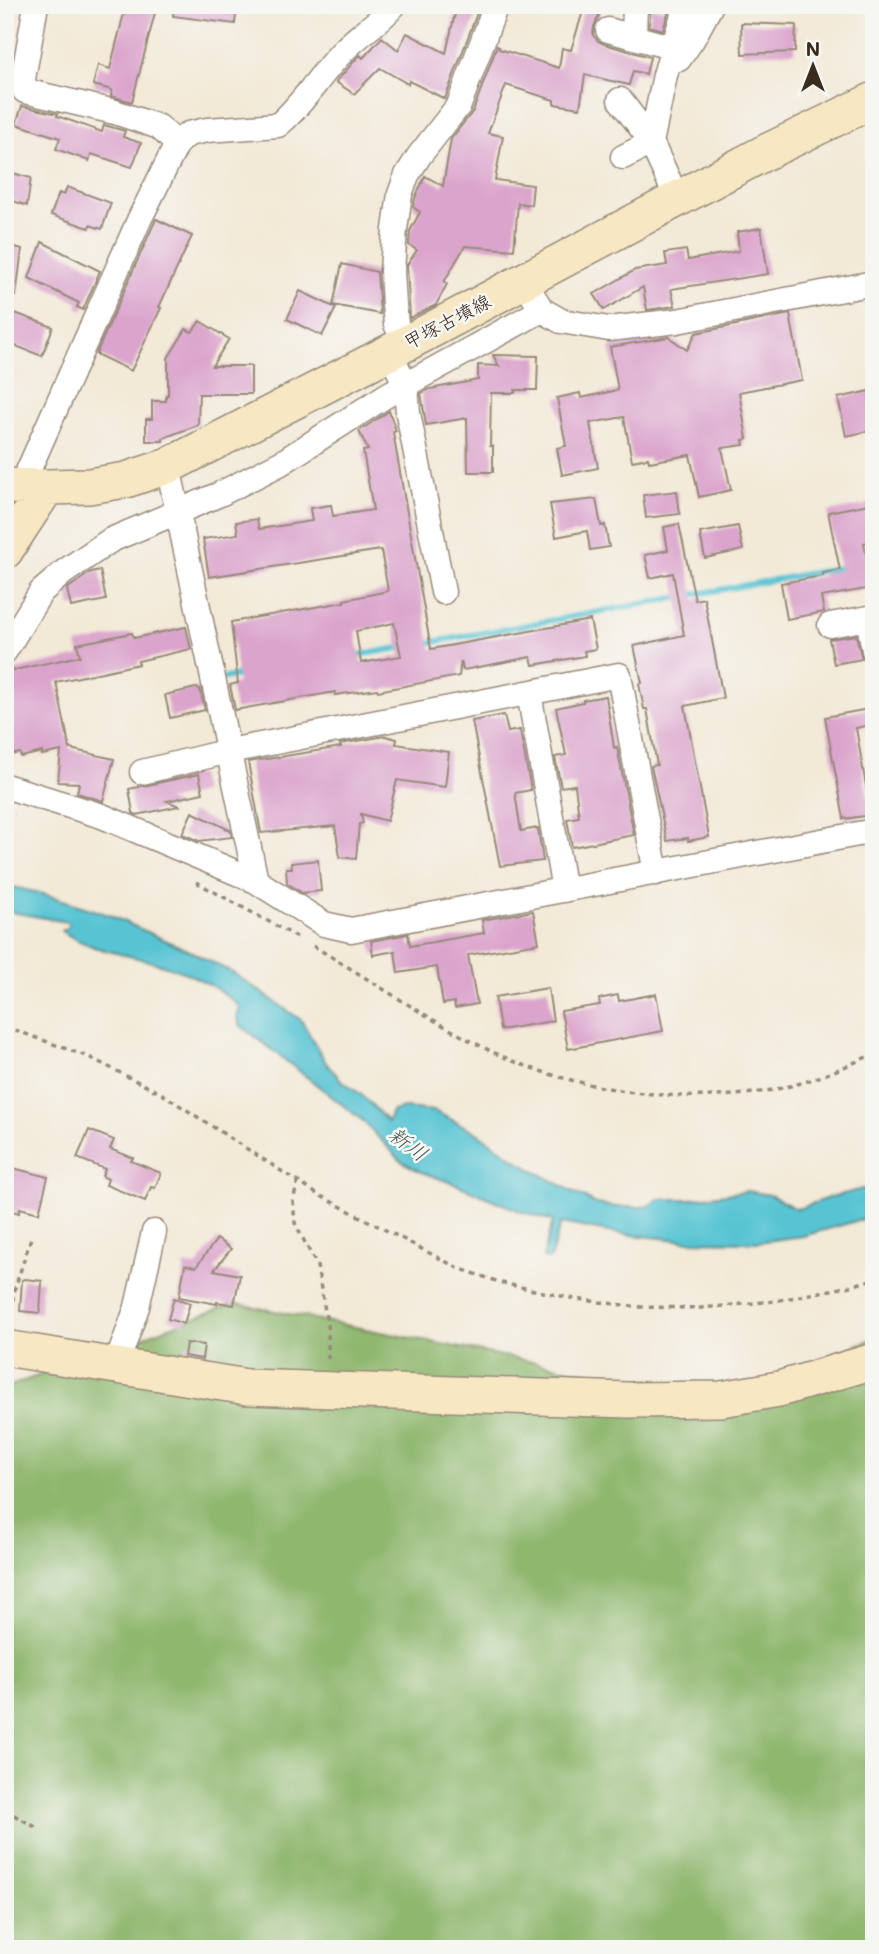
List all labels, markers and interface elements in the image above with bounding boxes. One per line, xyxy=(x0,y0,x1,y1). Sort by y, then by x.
north arrow xyxy=(778,32,848,102)
text: N xyxy=(806,36,820,61)
street label: 甲塚古墳線 xyxy=(399,288,495,354)
water label: 新川 xyxy=(384,1120,434,1166)

